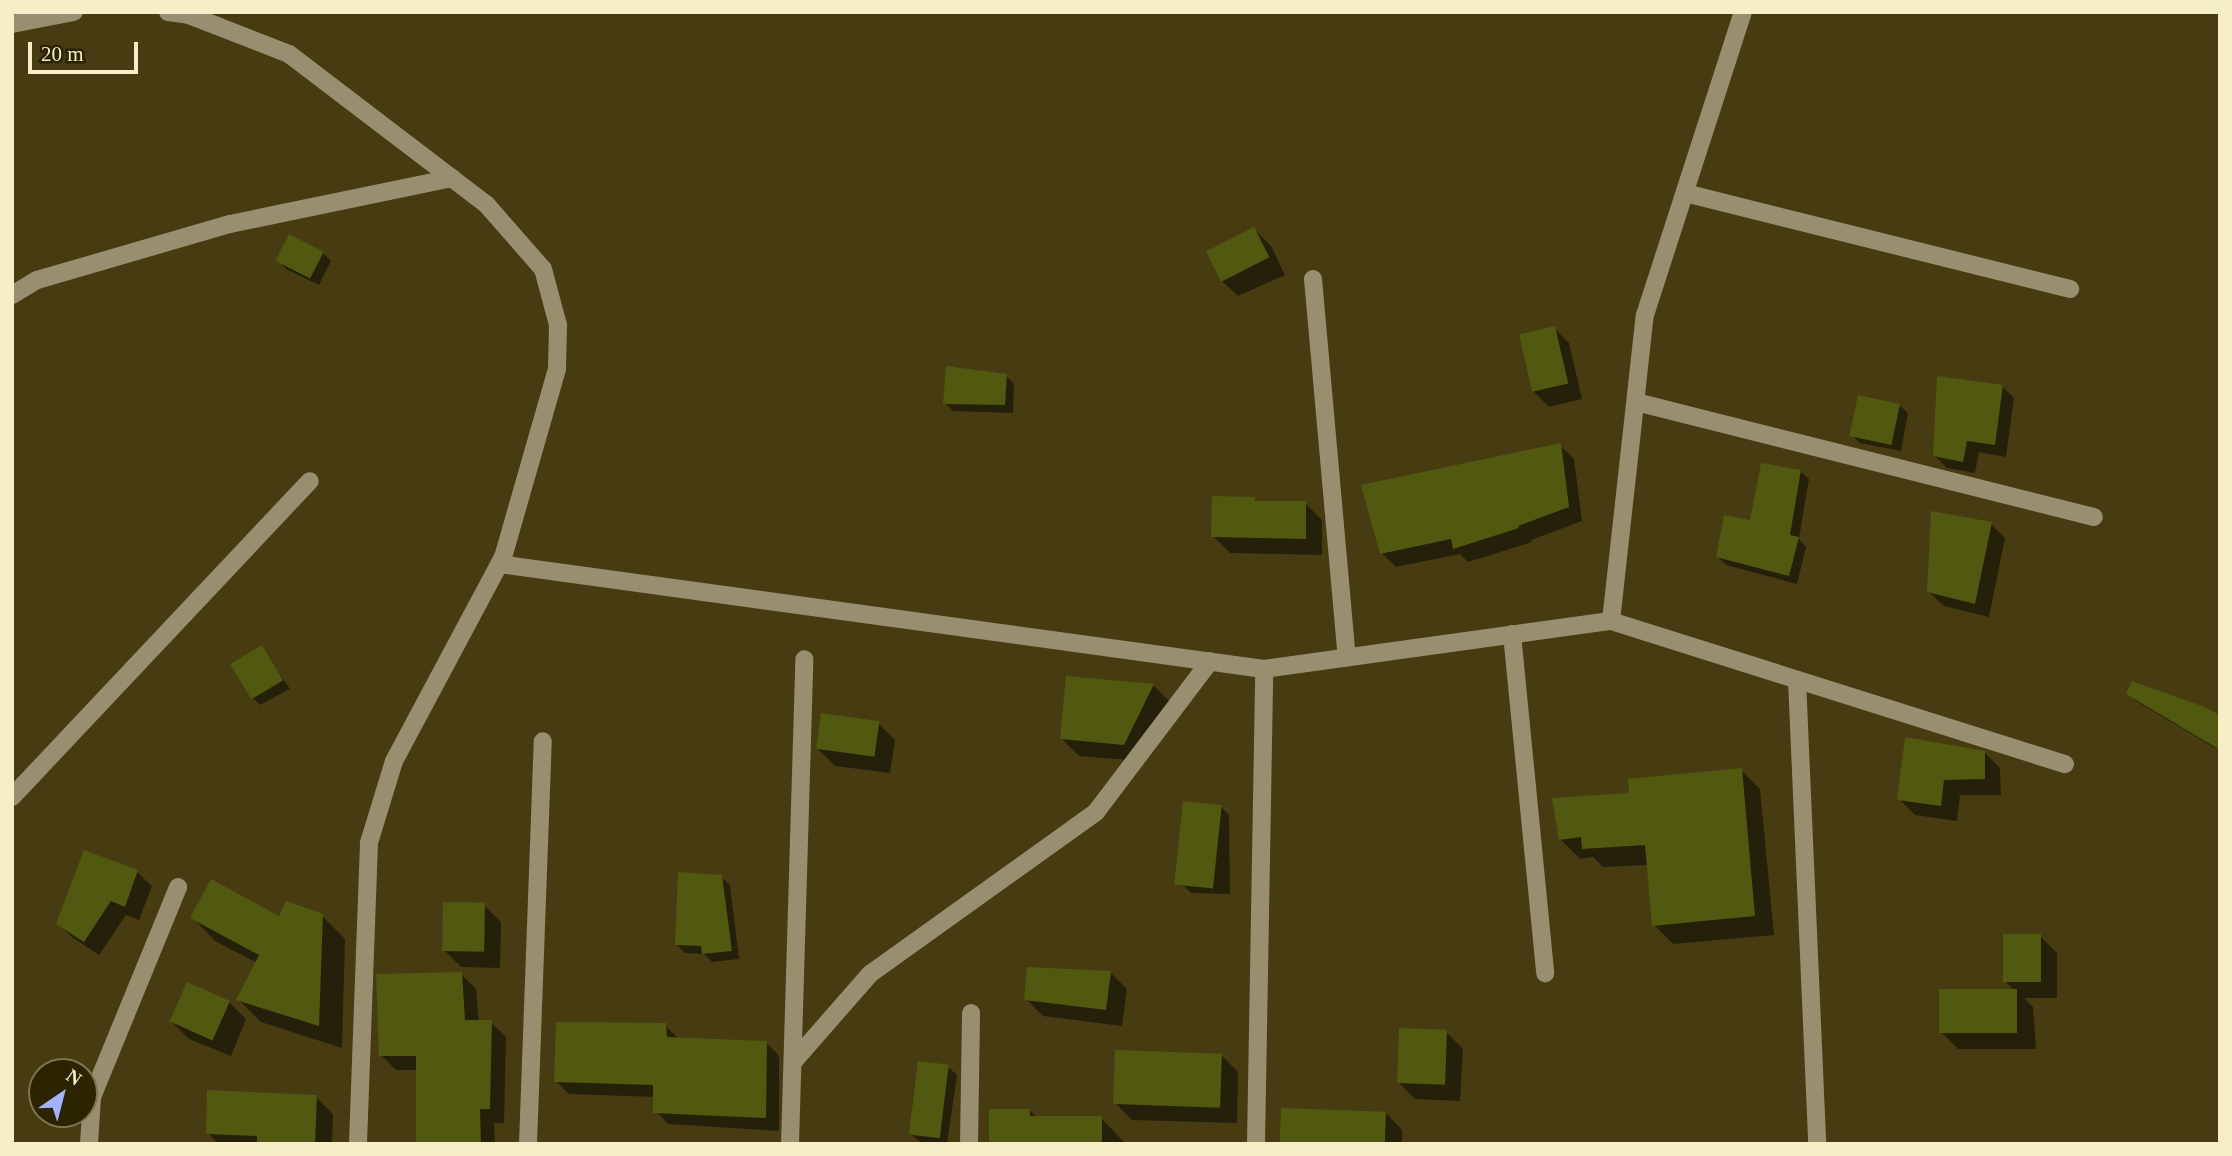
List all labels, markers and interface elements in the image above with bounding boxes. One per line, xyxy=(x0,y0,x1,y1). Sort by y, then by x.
scale bar xyxy=(32,28,142,72)
text: 20 m xyxy=(41,42,84,66)
north arrow xyxy=(28,1058,98,1128)
text: N xyxy=(63,1064,86,1090)

